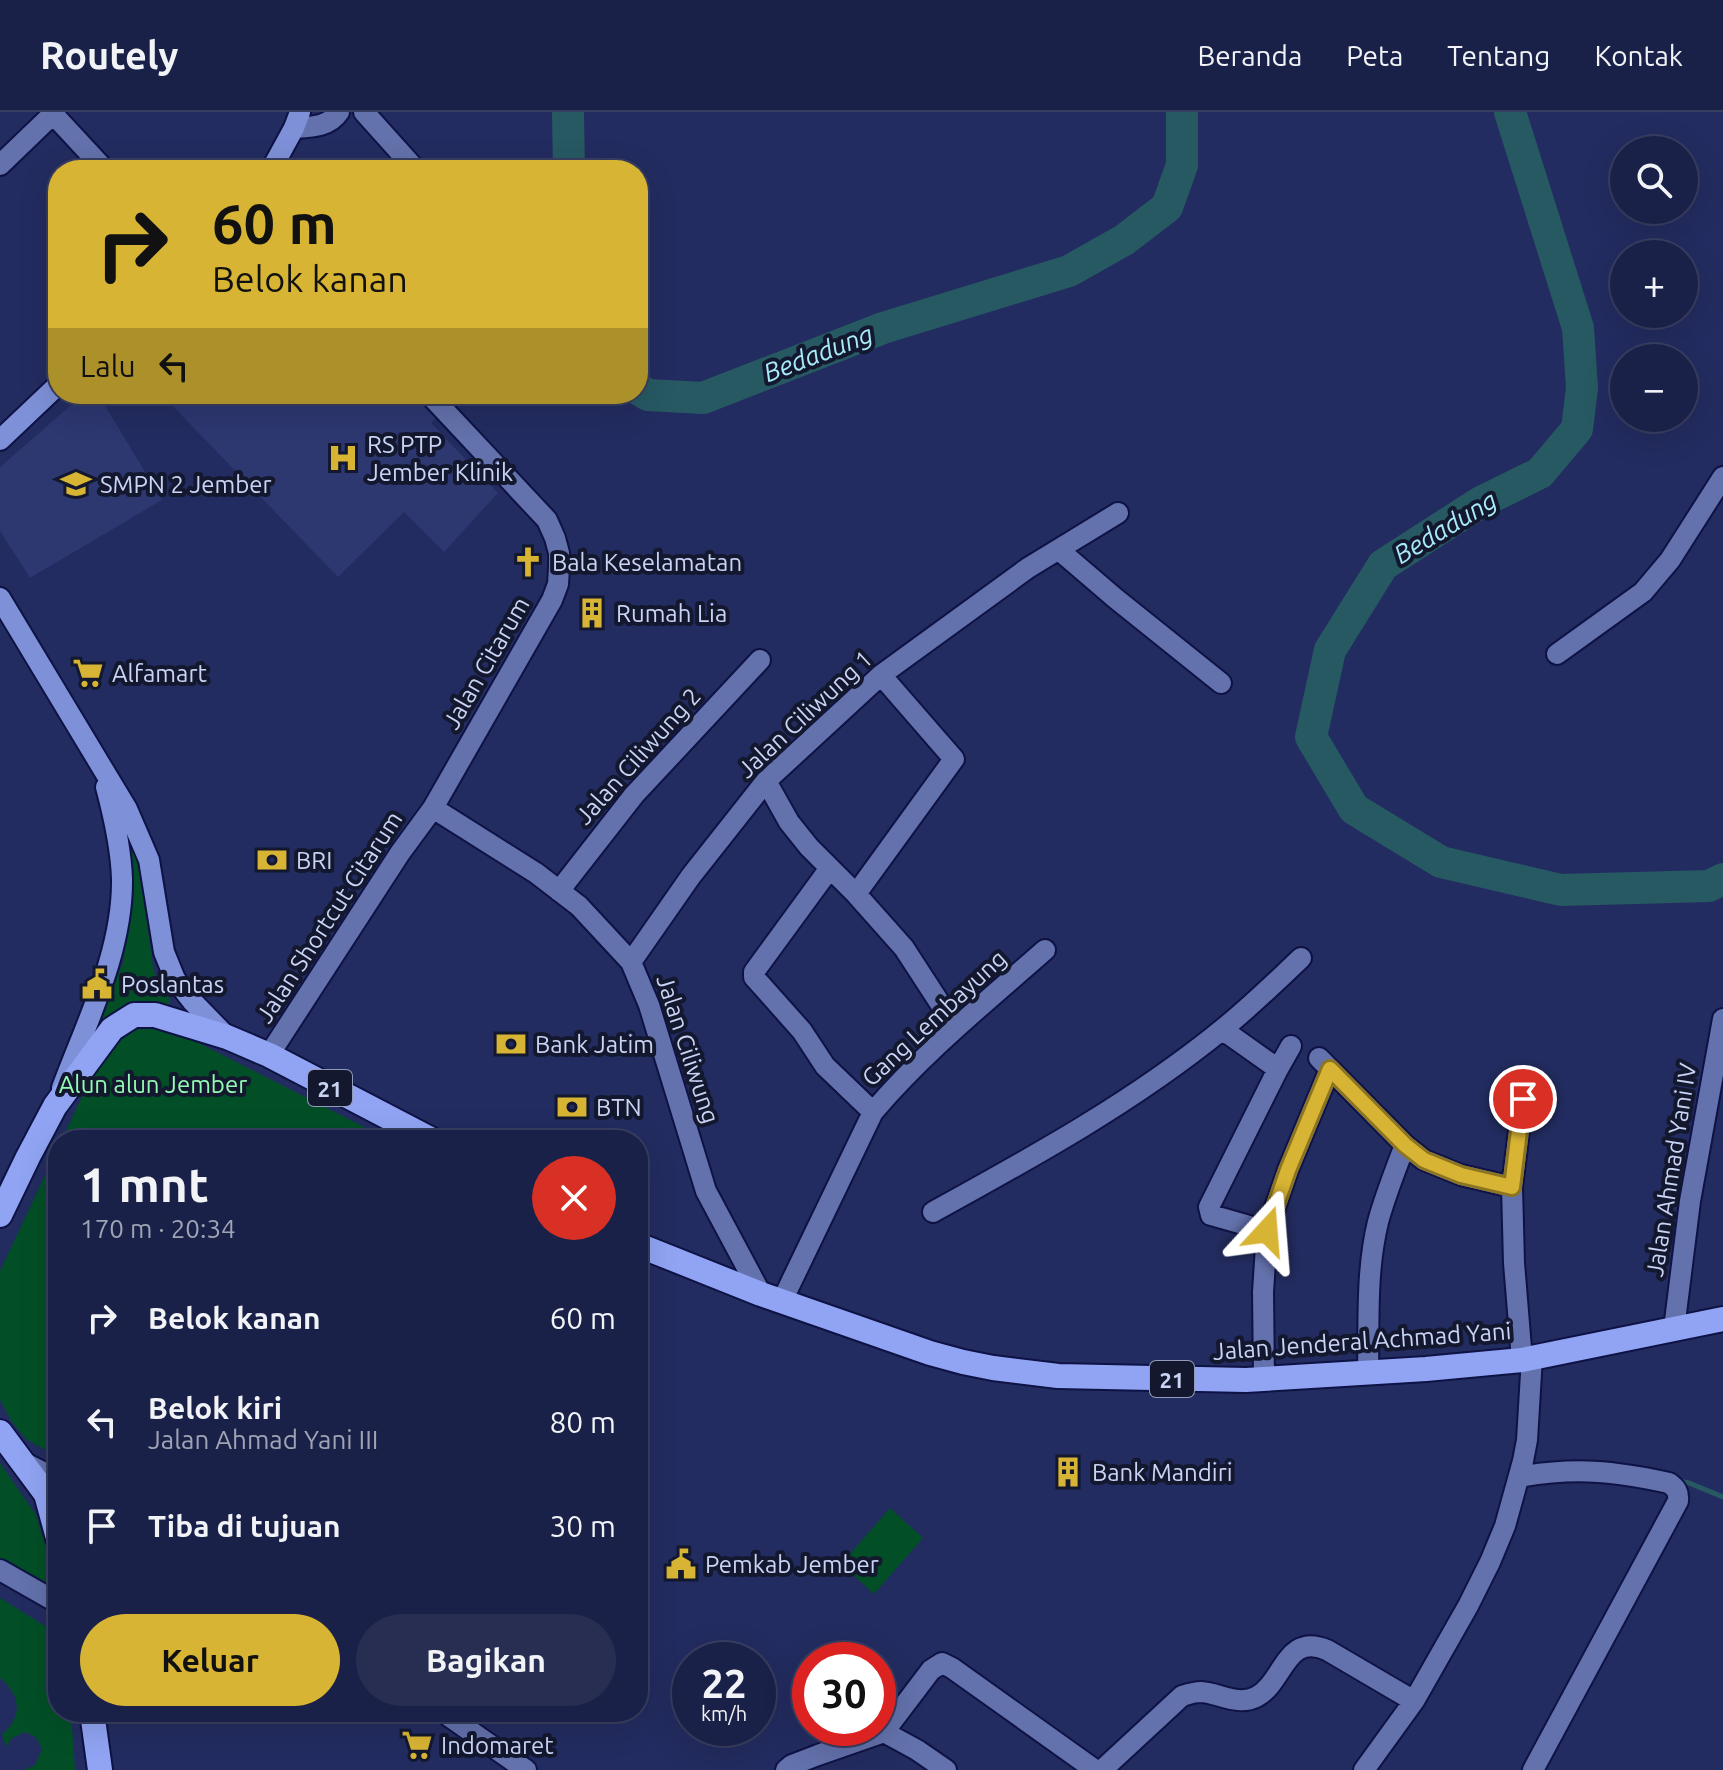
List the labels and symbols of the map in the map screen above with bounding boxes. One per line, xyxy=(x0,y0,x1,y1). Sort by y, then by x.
water label: Bedadung xyxy=(759,319,877,387)
place label: RS PTP Jember Klinik xyxy=(367,431,513,486)
hospital icon: RS PTP Jember Klinik xyxy=(326,441,360,475)
school or university icon: SMPN 2 Jember xyxy=(59,467,93,501)
place label: SMPN 2 Jember xyxy=(100,471,272,498)
water label: Bedadung xyxy=(1388,485,1502,569)
church icon: Bala Keselamatan xyxy=(511,545,545,579)
place label: Bala Keselamatan xyxy=(552,549,742,576)
street label: Jalan Citarum xyxy=(437,592,535,734)
building icon: Rumah Lia xyxy=(575,596,609,630)
place label: Rumah Lia xyxy=(616,600,727,627)
street label: Jalan Ciliwung 1 xyxy=(732,645,878,783)
supermarket icon: Alfamart xyxy=(71,656,105,690)
place label: Alfamart xyxy=(112,660,207,687)
street label: Jalan Ciliwung 2 xyxy=(570,682,706,830)
street label: Jalan Shortcut Citarum xyxy=(251,806,407,1028)
bank icon: BRI xyxy=(255,843,289,877)
place label: BRI xyxy=(296,847,332,874)
street label: Gang Lembayung xyxy=(857,945,1011,1091)
public building icon: Poslantas xyxy=(80,967,114,1001)
place label: Poslantas xyxy=(121,971,224,998)
street label: Jalan Ciliwung xyxy=(651,971,725,1127)
bank icon: Bank Jatim xyxy=(494,1027,528,1061)
place label: Bank Jatim xyxy=(535,1031,654,1058)
street label: Jalan Ahmad Yani IV xyxy=(1641,1061,1701,1279)
pin xyxy=(1489,1065,1557,1133)
road number: 21 xyxy=(308,1070,352,1106)
park label: Alun alun Jember xyxy=(59,1071,247,1098)
bank icon: BTN xyxy=(555,1090,589,1124)
place label: BTN xyxy=(596,1094,642,1121)
position arrow xyxy=(1225,1189,1309,1273)
street label: Jalan Jenderal Achmad Yani xyxy=(1212,1317,1512,1365)
road number: 21 xyxy=(1150,1361,1194,1397)
building icon: Bank Mandiri xyxy=(1051,1455,1085,1489)
place label: Bank Mandiri xyxy=(1092,1459,1233,1486)
public building icon: Pemkab Jember xyxy=(664,1547,698,1581)
place label: Pemkab Jember xyxy=(705,1551,879,1578)
speed limit sign: 30 xyxy=(792,1642,896,1746)
supermarket icon: Indomaret xyxy=(400,1728,434,1762)
place label: Indomaret xyxy=(441,1732,554,1759)

